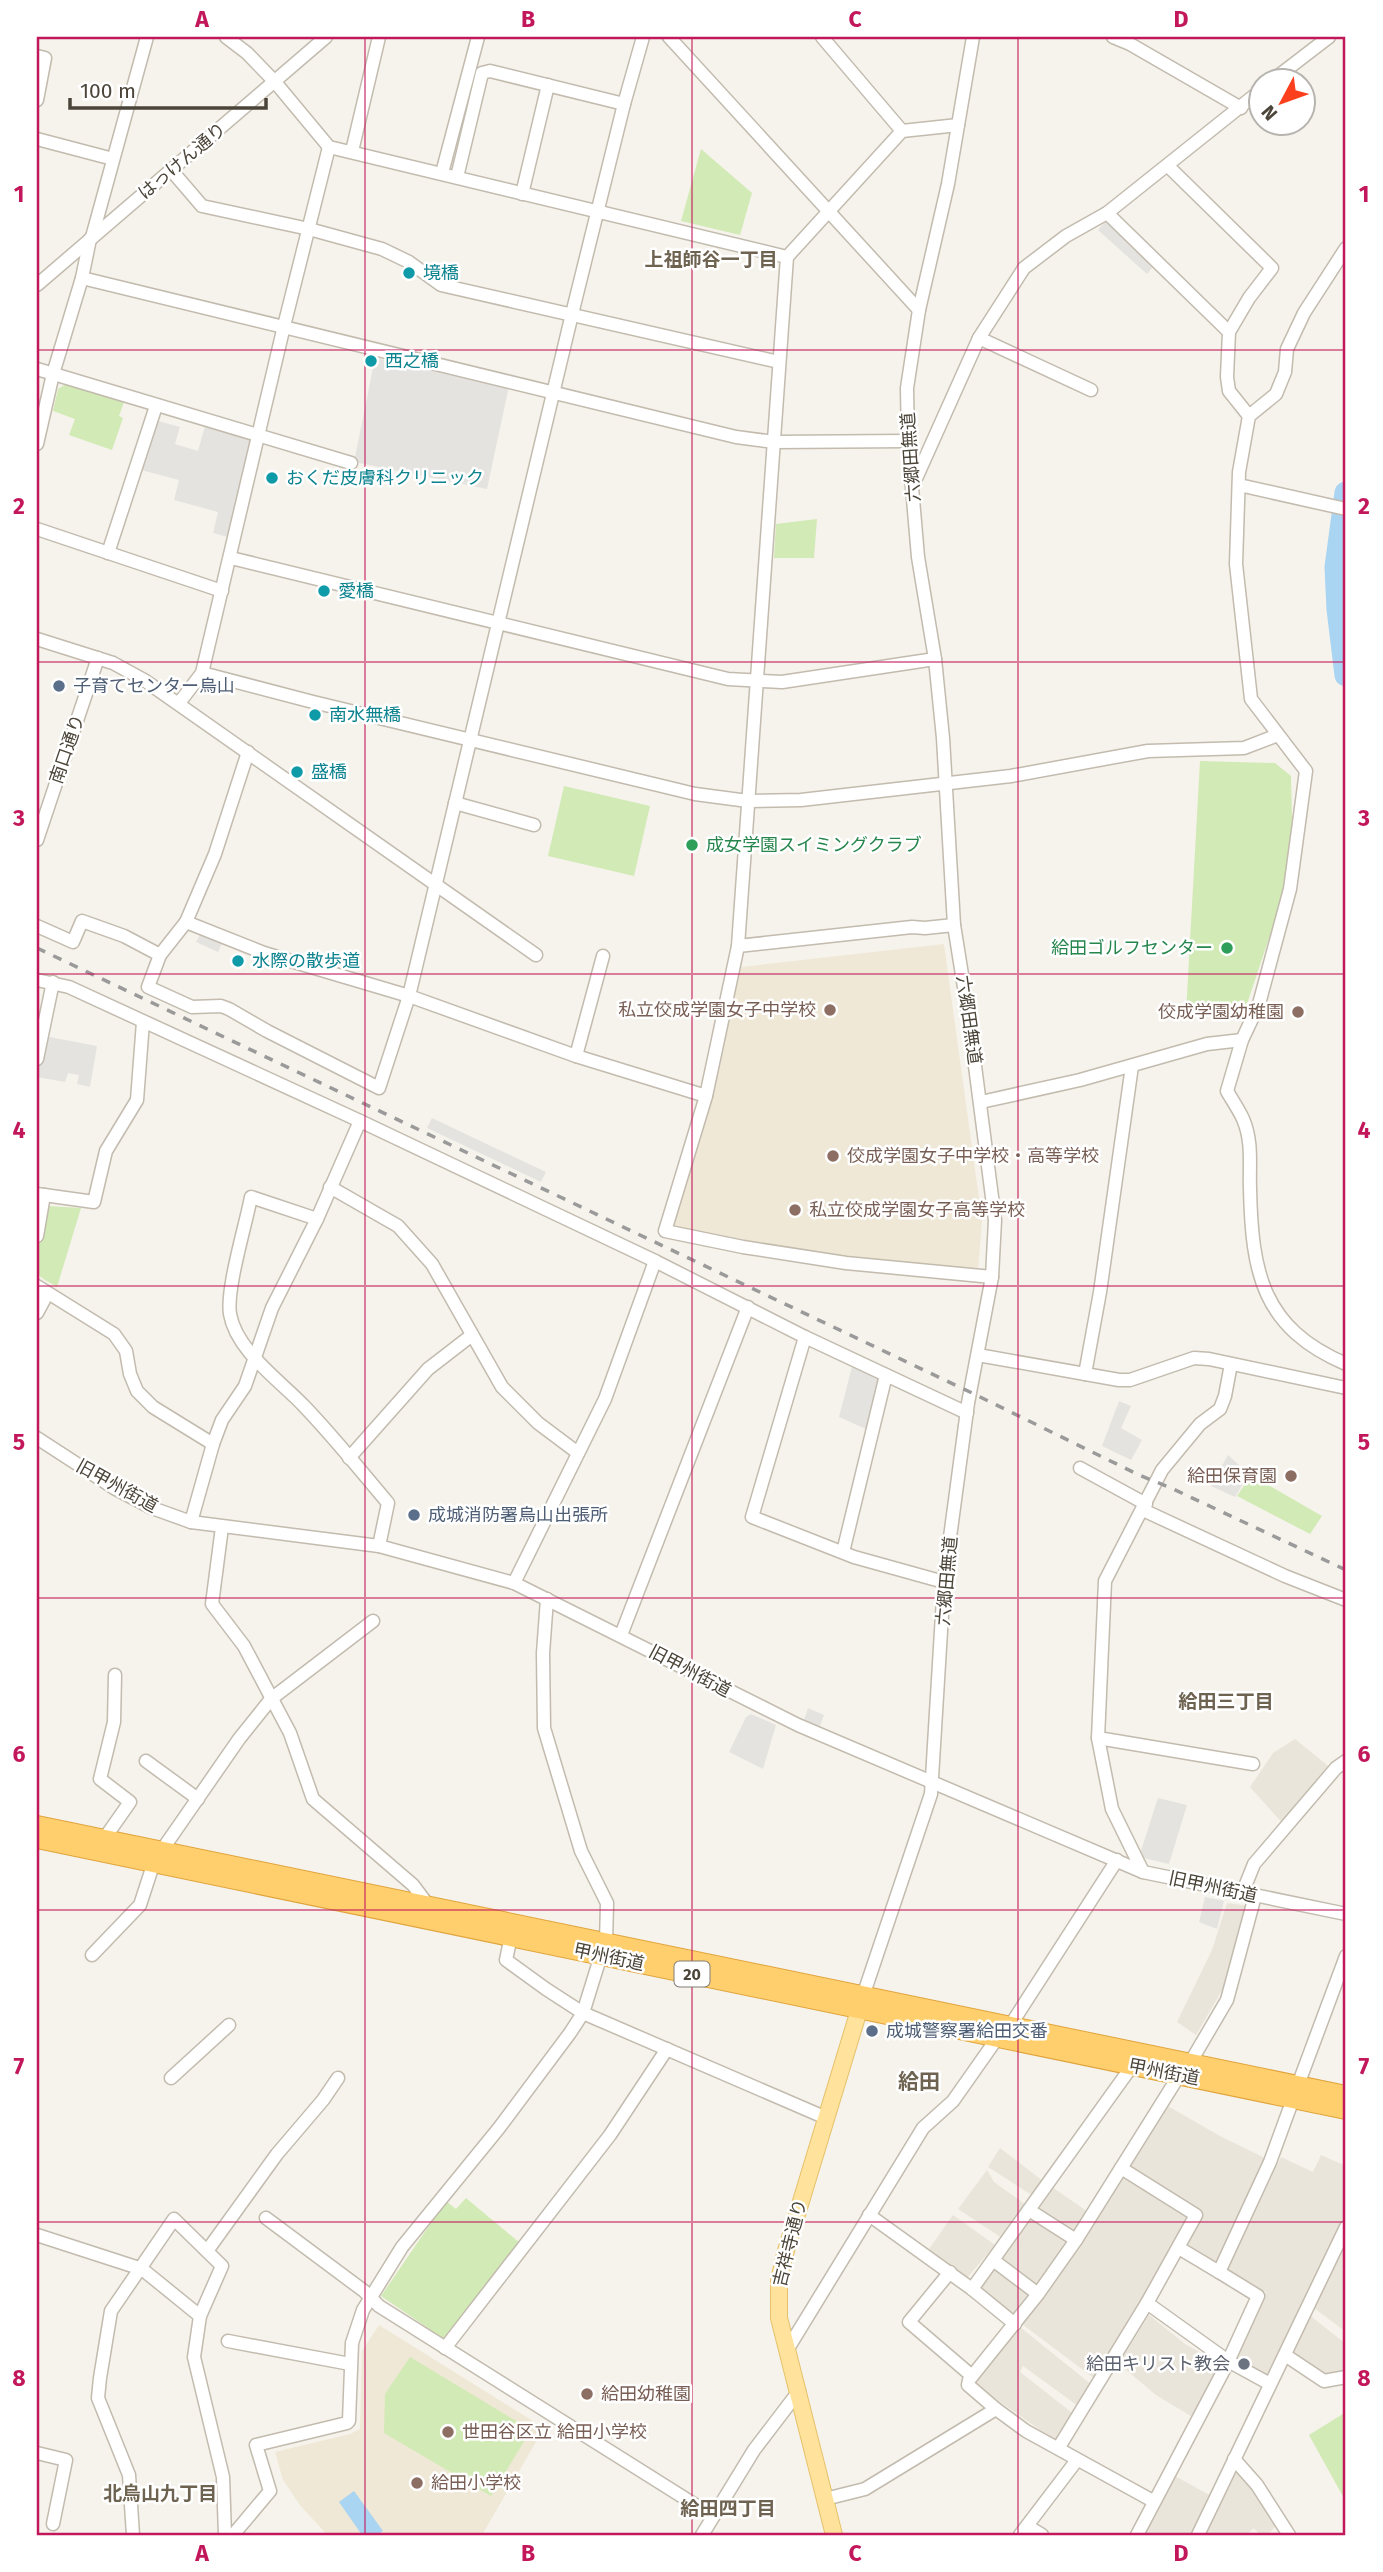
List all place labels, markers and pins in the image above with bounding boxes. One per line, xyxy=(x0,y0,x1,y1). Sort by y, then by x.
place label: 境橋 xyxy=(423,262,459,284)
marker: 境橋 xyxy=(401,265,417,281)
place label: 西之橋 xyxy=(385,350,439,372)
marker: 西之橋 xyxy=(363,353,379,369)
place label: おくだ皮膚科クリニック xyxy=(286,467,484,489)
marker: おくだ皮膚科クリニック xyxy=(264,470,280,486)
place label: 愛橋 xyxy=(338,580,374,602)
marker: 愛橋 xyxy=(316,583,332,599)
place label: 子育てセンター烏山 xyxy=(73,675,235,697)
marker: 子育てセンター烏山 xyxy=(51,678,67,694)
place label: 南水無橋 xyxy=(329,704,401,726)
marker: 南水無橋 xyxy=(307,707,323,723)
place label: 盛橋 xyxy=(311,761,347,783)
marker: 盛橋 xyxy=(289,764,305,780)
place label: 成女学園スイミングクラブ xyxy=(706,834,922,856)
marker: 成女学園スイミングクラブ xyxy=(684,837,700,853)
place label: 給田ゴルフセンター xyxy=(1051,937,1213,959)
marker: 給田ゴルフセンター xyxy=(1219,940,1235,956)
place label: 水際の散歩道 xyxy=(252,950,360,972)
marker: 水際の散歩道 xyxy=(230,953,246,969)
place label: 私立佼成学園女子中学校 xyxy=(618,999,816,1021)
place label: 佼成学園幼稚園 xyxy=(1158,1001,1284,1023)
marker: 私立佼成学園女子中学校 xyxy=(822,1002,838,1018)
marker: 佼成学園幼稚園 xyxy=(1290,1004,1306,1020)
place label: 佼成学園女子中学校・高等学校 xyxy=(847,1145,1099,1167)
marker: 佼成学園女子中学校・高等学校 xyxy=(825,1148,841,1164)
place label: 私立佼成学園女子高等学校 xyxy=(809,1199,1025,1221)
marker: 私立佼成学園女子高等学校 xyxy=(787,1202,803,1218)
place label: 給田保育園 xyxy=(1187,1465,1277,1487)
marker: 給田保育園 xyxy=(1283,1468,1299,1484)
place label: 成城消防署烏山出張所 xyxy=(428,1504,608,1526)
marker: 成城消防署烏山出張所 xyxy=(406,1507,422,1523)
place label: 成城警察署給田交番 xyxy=(886,2020,1048,2042)
marker: 成城警察署給田交番 xyxy=(864,2023,880,2039)
place label: 給田キリスト教会 xyxy=(1086,2353,1230,2375)
marker: 給田キリスト教会 xyxy=(1236,2356,1252,2372)
place label: 給田幼稚園 xyxy=(601,2383,691,2405)
marker: 給田幼稚園 xyxy=(579,2386,595,2402)
place label: 世田谷区立 給田小学校 xyxy=(462,2421,647,2443)
marker: 世田谷区立 給田小学校 xyxy=(440,2424,456,2440)
place label: 給田小学校 xyxy=(431,2472,521,2494)
marker: 給田小学校 xyxy=(409,2475,425,2491)

